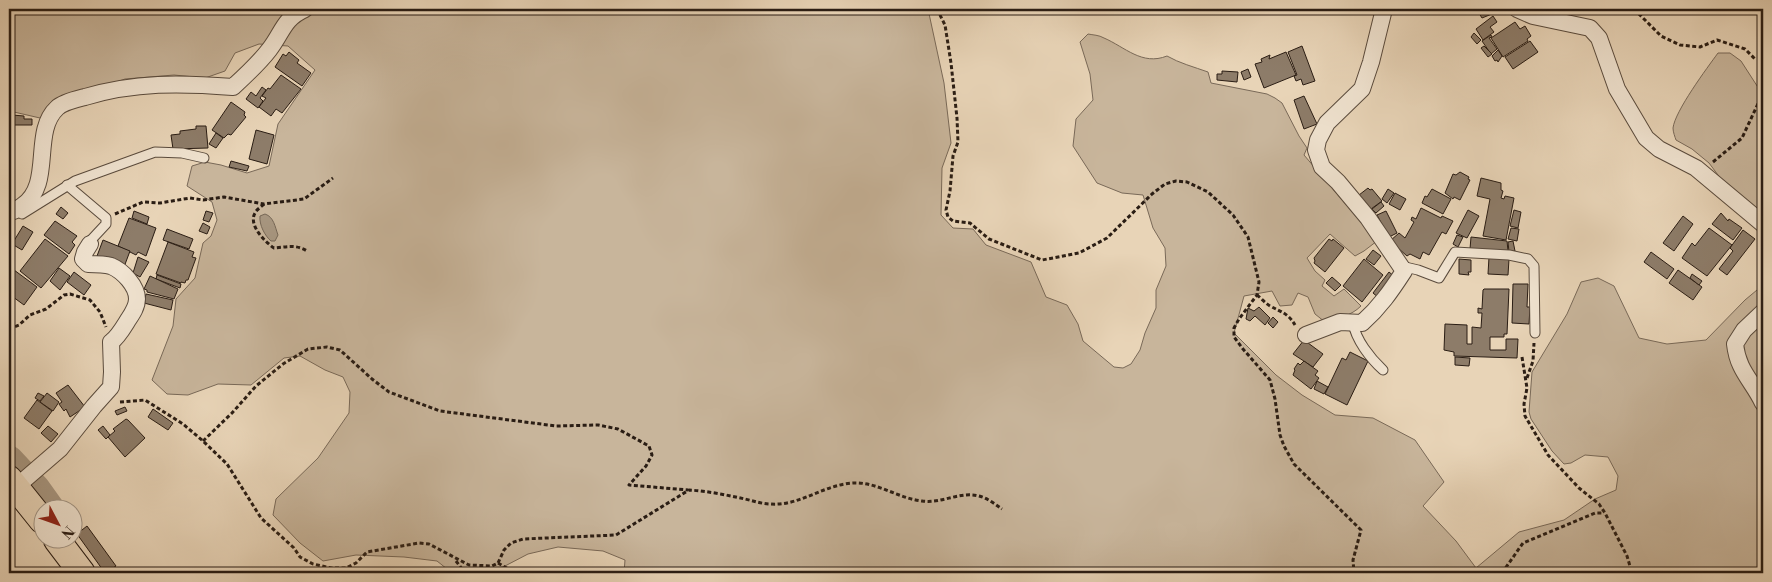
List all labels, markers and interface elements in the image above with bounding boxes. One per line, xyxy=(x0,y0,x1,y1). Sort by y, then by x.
north arrow xyxy=(32,500,82,550)
text: N xyxy=(57,522,77,542)

